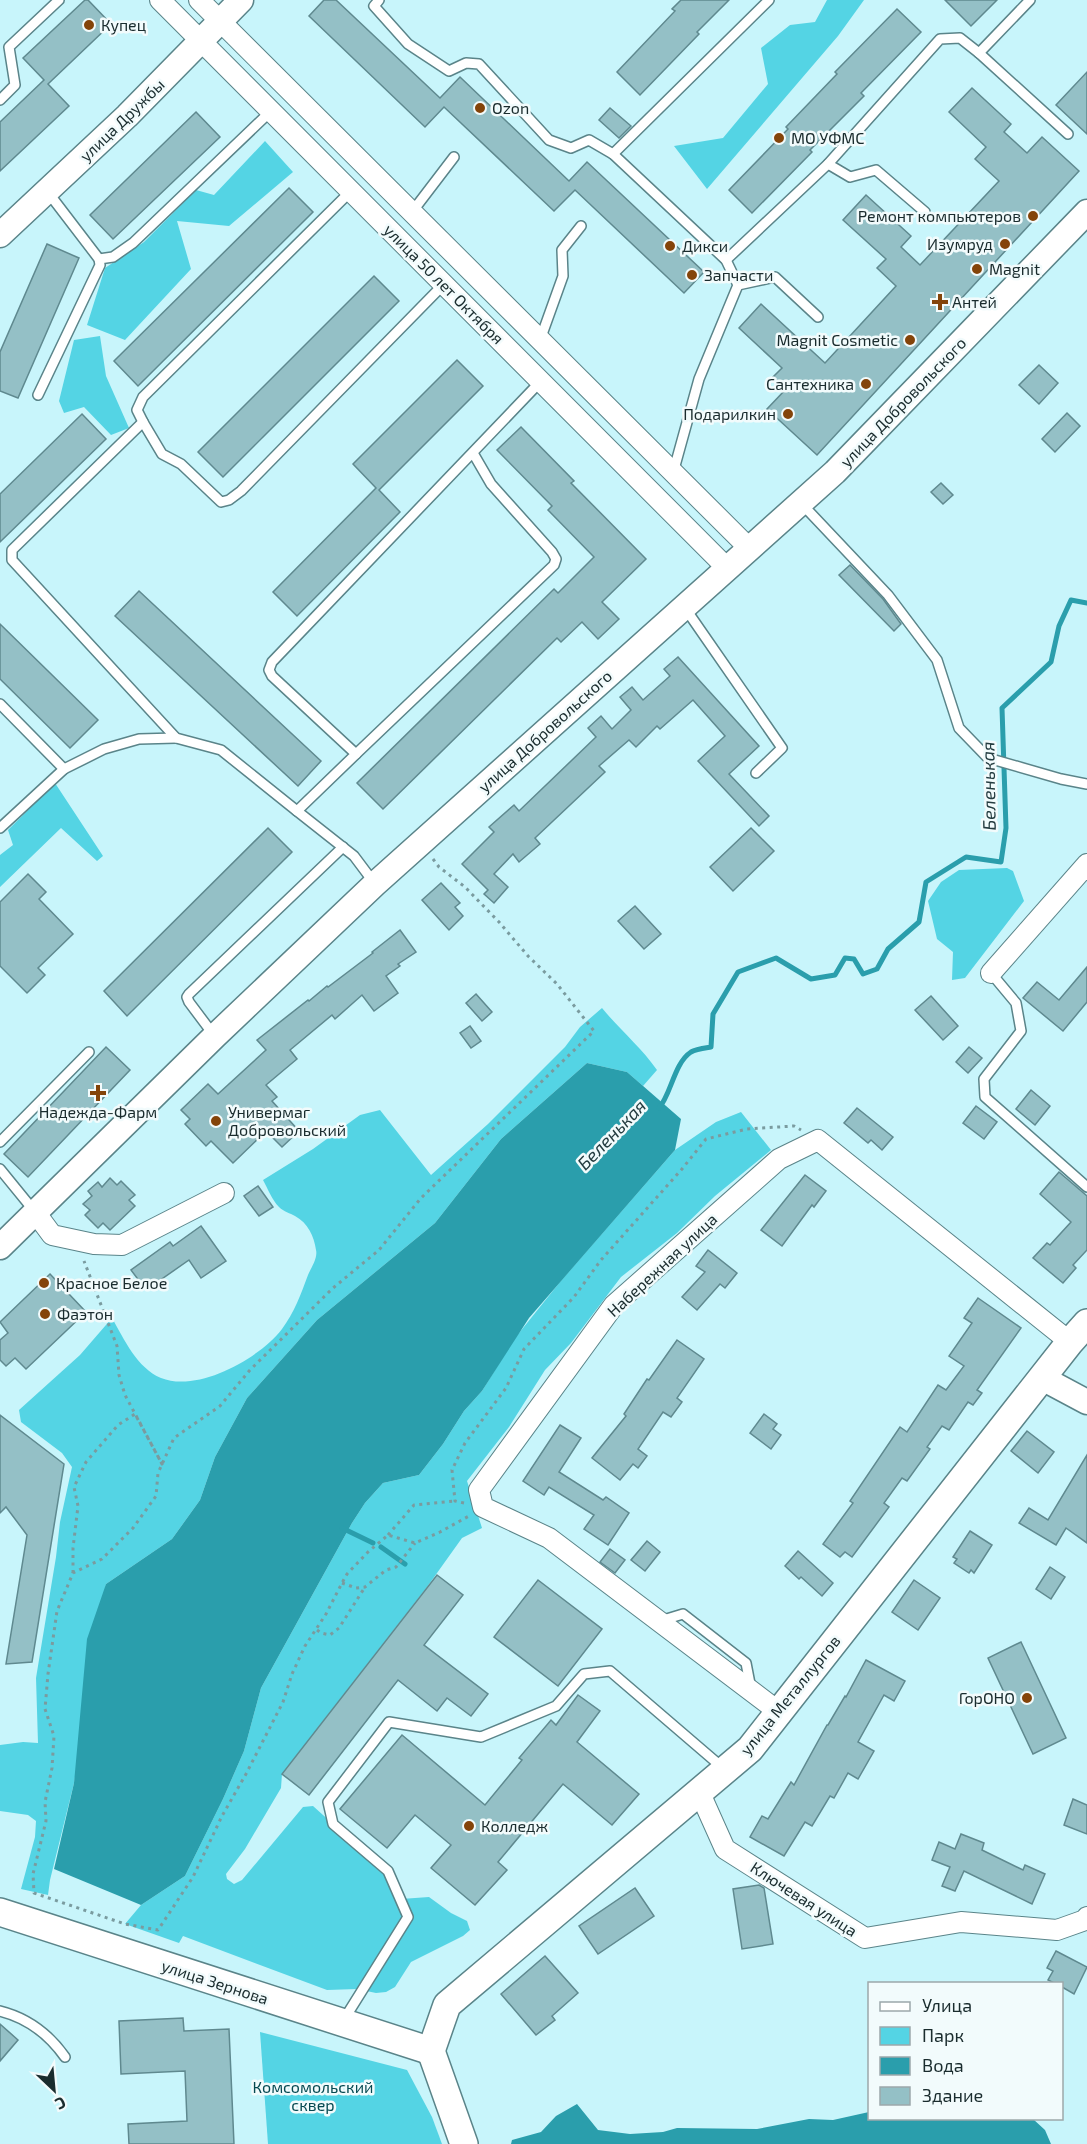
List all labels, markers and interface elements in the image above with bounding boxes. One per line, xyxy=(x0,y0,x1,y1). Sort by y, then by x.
place label: Купец xyxy=(101,15,146,35)
marker: Купец xyxy=(82,18,96,32)
street label: улица Дружбы xyxy=(75,74,169,166)
place label: Ozon xyxy=(492,98,529,117)
marker: Ozon xyxy=(473,101,487,115)
place label: МО УФМС xyxy=(791,128,864,147)
marker: МО УФМС xyxy=(772,131,786,145)
place label: Ремонт компьютеров xyxy=(858,206,1021,225)
marker: Ремонт компьютеров xyxy=(1026,209,1040,223)
street label: улица 50 лет Октября xyxy=(380,220,508,348)
place label: Изумруд xyxy=(927,234,993,254)
place label: Дикси xyxy=(682,236,728,255)
marker: Изумруд xyxy=(998,237,1012,251)
marker: Дикси xyxy=(663,239,677,253)
place label: Magnit xyxy=(989,259,1040,278)
marker: Magnit xyxy=(970,262,984,276)
place label: Запчасти xyxy=(704,265,773,284)
marker: Запчасти xyxy=(685,268,699,282)
place label: Антей xyxy=(952,292,997,311)
marker: Антей xyxy=(933,295,947,309)
place label: Magnit Cosmetic xyxy=(776,330,898,349)
street label: улица Добровольского xyxy=(836,333,970,471)
marker: Magnit Cosmetic xyxy=(903,333,917,347)
place label: Сантехника xyxy=(766,374,854,393)
marker: Сантехника xyxy=(859,377,873,391)
place label: Подарилкин xyxy=(683,404,776,423)
marker: Подарилкин xyxy=(781,407,795,421)
street label: улица Добровольского xyxy=(474,666,616,796)
water label: Беленькая xyxy=(976,741,1000,831)
marker: Надежда-Фарм xyxy=(91,1086,105,1100)
water label: Беленькая xyxy=(572,1095,650,1174)
place label: Надежда-Фарм xyxy=(39,1102,157,1121)
place label: Универмаг Добровольский xyxy=(228,1102,346,1139)
marker: Универмаг Добровольский xyxy=(209,1114,223,1128)
street label: Набережная улица xyxy=(603,1209,721,1321)
place label: Красное Белое xyxy=(56,1273,167,1292)
marker: Красное Белое xyxy=(37,1276,51,1290)
place label: Фаэтон xyxy=(57,1304,113,1323)
marker: Фаэтон xyxy=(38,1307,52,1321)
street label: улица Металлургов xyxy=(736,1631,844,1759)
place label: ГорОНО xyxy=(959,1688,1015,1707)
marker: ГорОНО xyxy=(1020,1691,1034,1705)
place label: Колледж xyxy=(481,1816,548,1835)
marker: Колледж xyxy=(462,1819,476,1833)
street label: Ключевая улица xyxy=(747,1857,861,1941)
street label: улица Зернова xyxy=(159,1955,271,2009)
legend xyxy=(868,1982,1063,2120)
text: Улица xyxy=(922,1994,972,2016)
text: Парк xyxy=(922,2024,964,2046)
text: Вода xyxy=(922,2054,964,2076)
north arrow xyxy=(24,2060,84,2120)
park label: Комсомольский сквер xyxy=(253,2077,373,2114)
text: Здание xyxy=(922,2084,983,2106)
text: С xyxy=(52,2093,69,2115)

